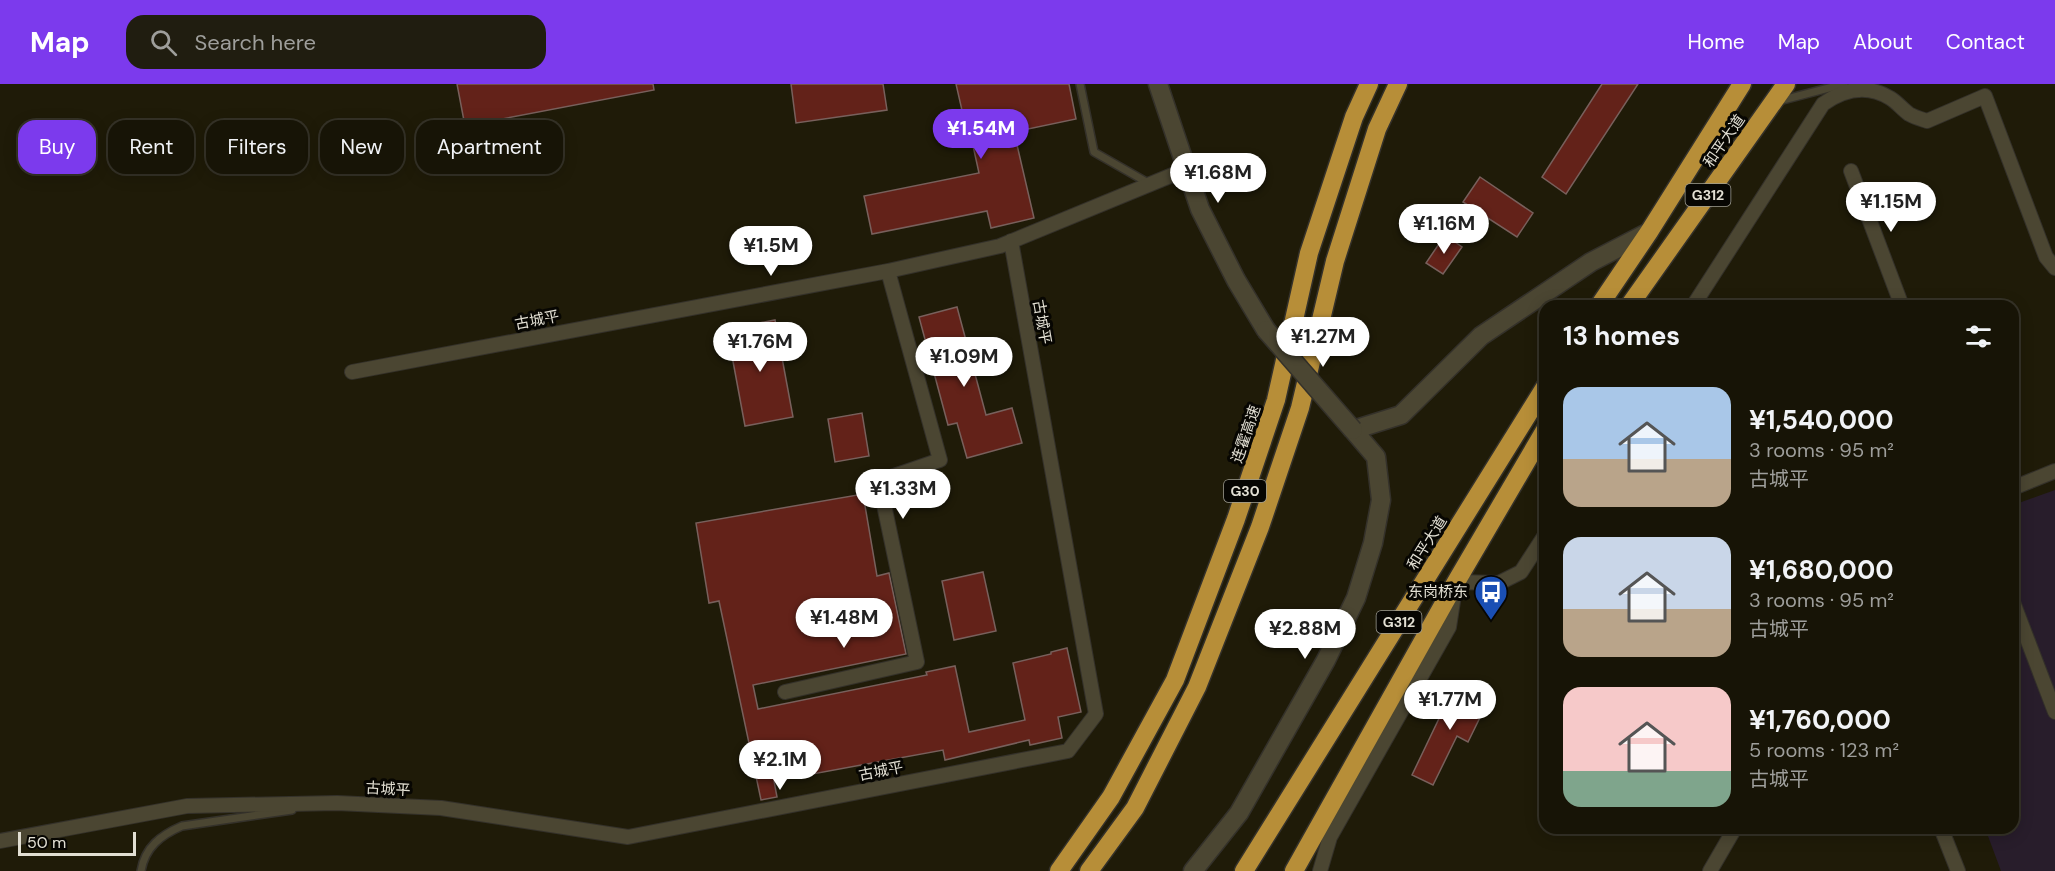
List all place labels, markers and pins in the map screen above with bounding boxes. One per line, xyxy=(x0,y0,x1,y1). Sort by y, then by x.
pin: ¥1.54M xyxy=(932,109,1030,160)
pin: ¥1.68M xyxy=(1169,153,1267,204)
pin: ¥1.15M xyxy=(1842,182,1940,233)
pin: ¥1.16M xyxy=(1395,204,1493,255)
pin: ¥1.5M xyxy=(729,226,813,277)
pin: ¥1.27M xyxy=(1274,317,1372,368)
pin: ¥1.76M xyxy=(711,322,809,373)
pin: ¥1.09M xyxy=(915,337,1013,388)
pin: ¥1.33M xyxy=(854,469,952,520)
bus stop icon: 东岗桥东 xyxy=(1473,574,1509,621)
place label: 东岗桥东 xyxy=(1408,582,1468,602)
pin: ¥1.48M xyxy=(795,598,893,649)
pin: ¥2.88M xyxy=(1256,609,1354,660)
pin: ¥1.77M xyxy=(1401,680,1499,731)
pin: ¥2.1M xyxy=(738,740,822,791)

